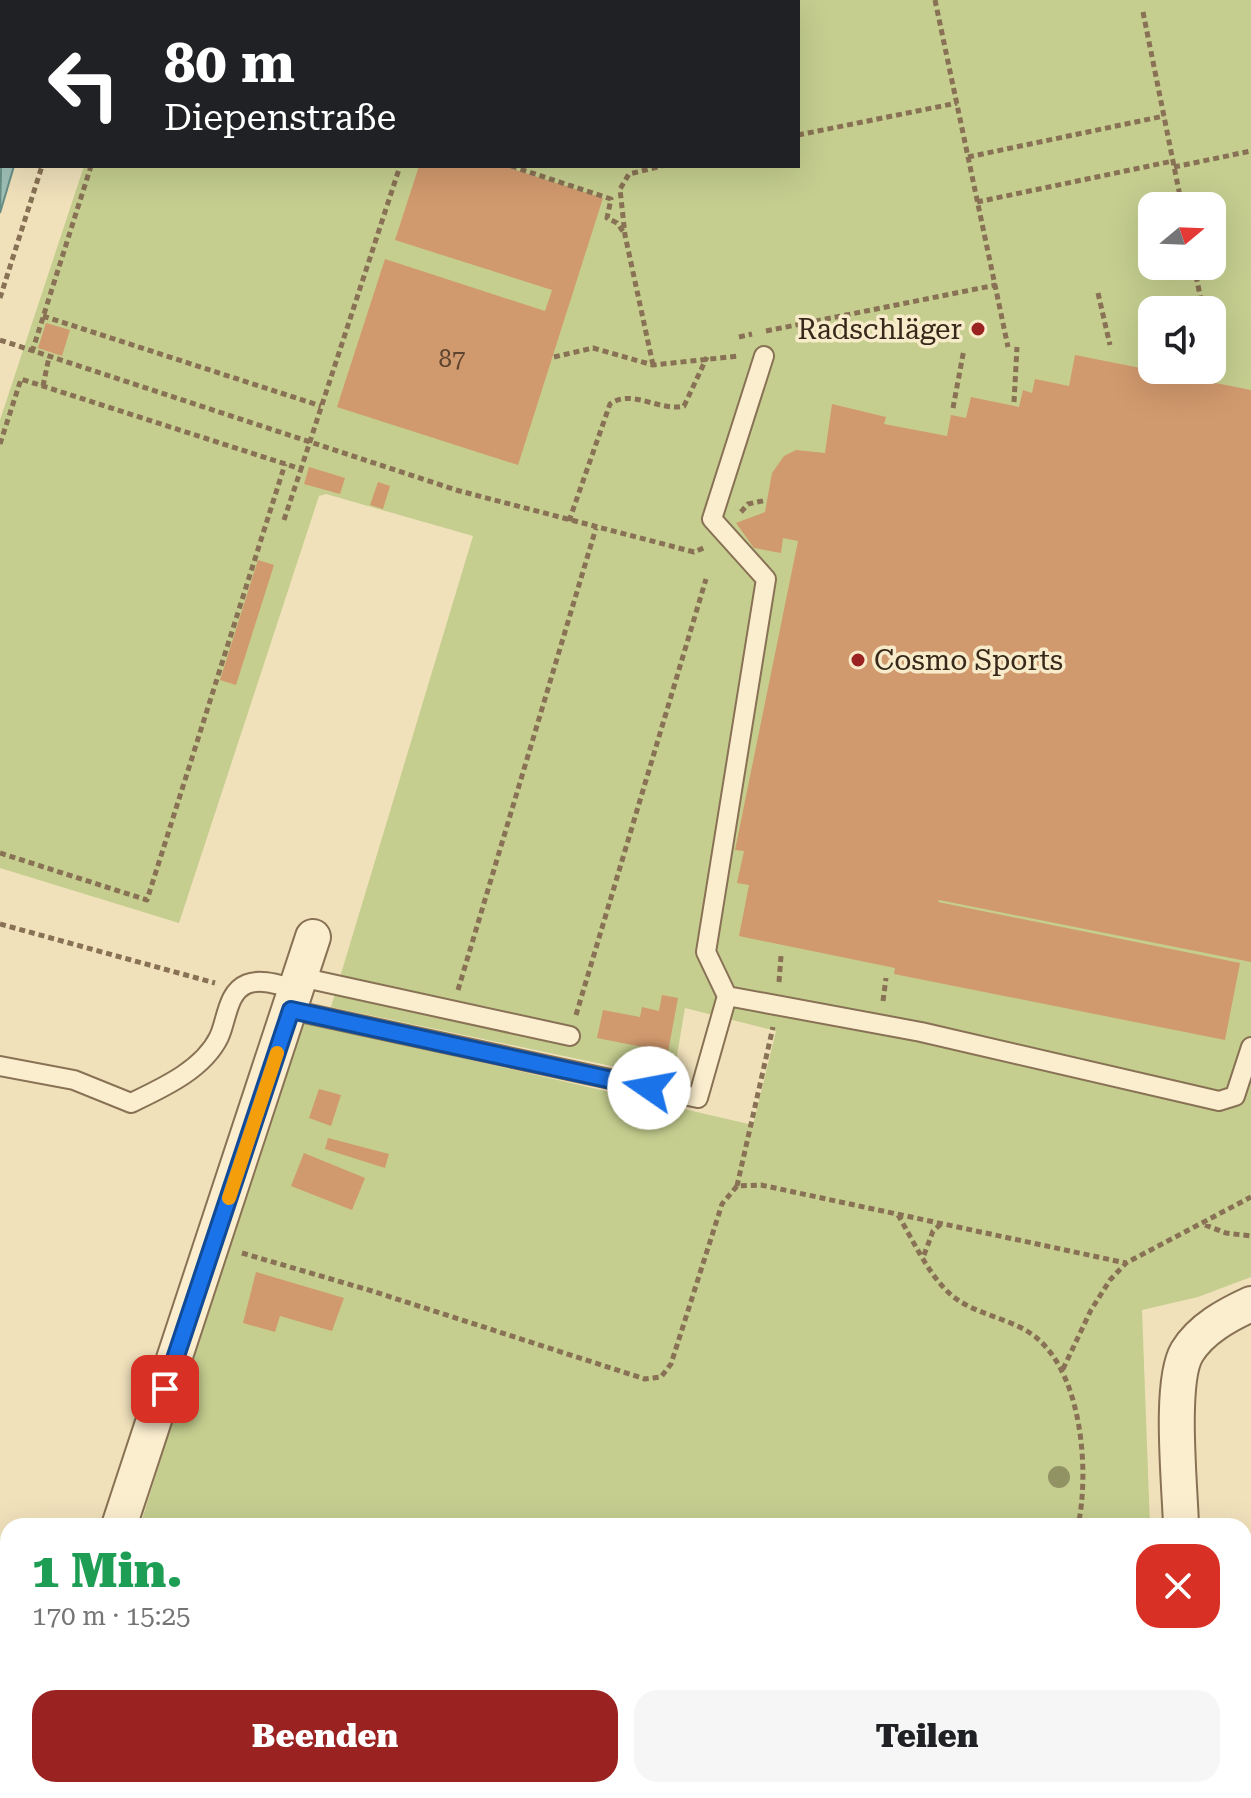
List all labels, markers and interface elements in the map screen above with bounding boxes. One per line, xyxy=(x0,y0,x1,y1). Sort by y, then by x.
text: 80 m xyxy=(164,30,295,96)
icon: left xyxy=(32,32,136,136)
text: Diepenstraße xyxy=(164,97,396,139)
north arrow xyxy=(1138,192,1226,280)
map controls xyxy=(1138,192,1226,384)
button: sound xyxy=(1138,296,1226,384)
place label: Radschläger xyxy=(798,313,962,346)
marker: Radschläger xyxy=(969,320,987,338)
house number: 87 xyxy=(439,345,465,373)
place label: Cosmo Sports xyxy=(874,644,1063,677)
marker: Cosmo Sports xyxy=(849,651,867,669)
position arrow xyxy=(607,1046,691,1130)
pin xyxy=(131,1355,199,1423)
icon: arrive xyxy=(143,1367,187,1411)
text: 1 Min. xyxy=(32,1543,182,1599)
button: close xyxy=(1136,1544,1220,1628)
text: 170 m · 15:25 xyxy=(32,1601,191,1631)
button: Beenden xyxy=(32,1690,618,1782)
button: Teilen xyxy=(634,1690,1220,1782)

